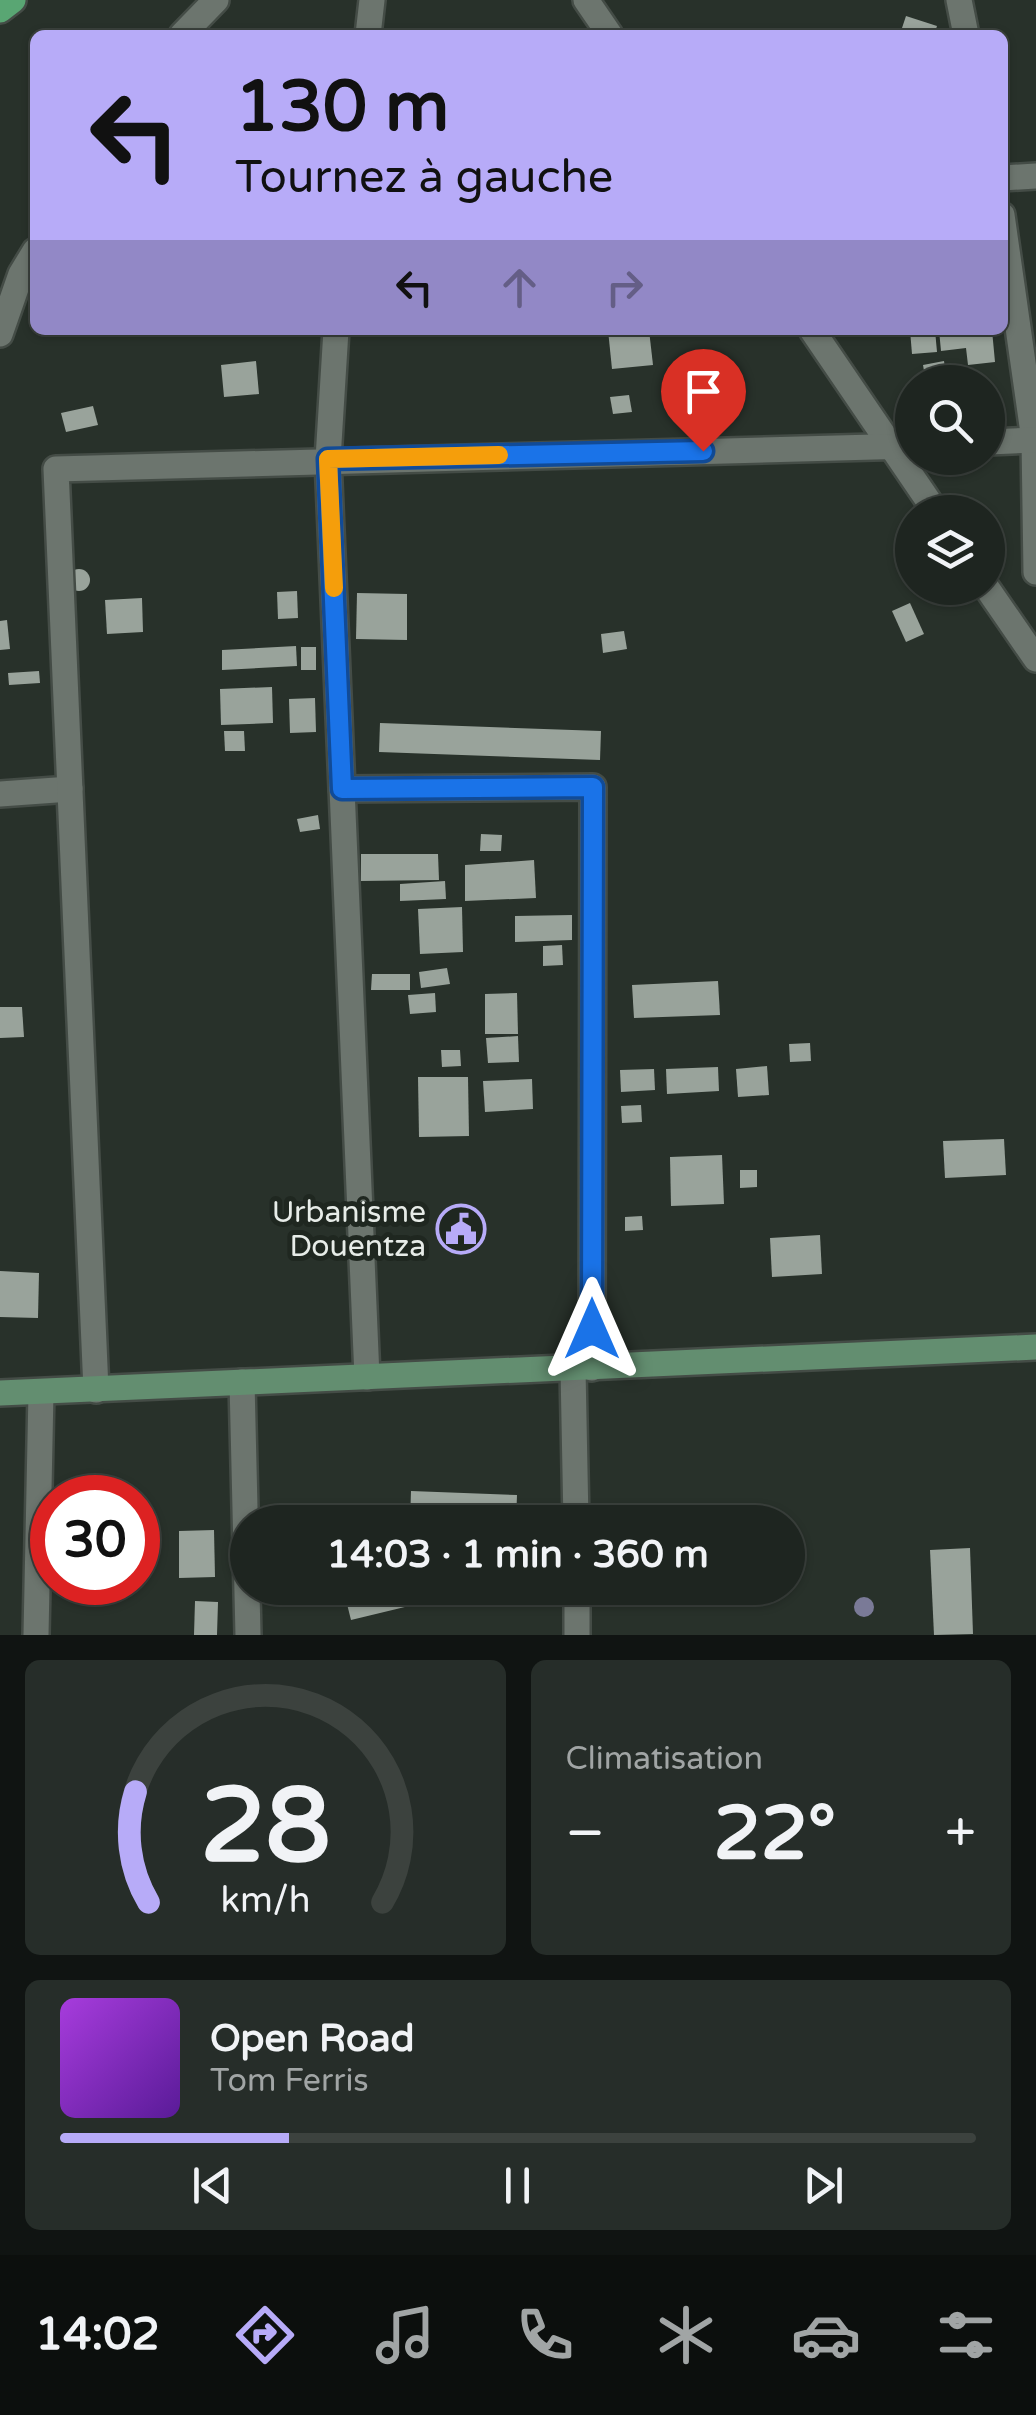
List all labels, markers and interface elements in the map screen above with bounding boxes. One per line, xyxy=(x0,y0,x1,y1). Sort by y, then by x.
text: 130 m xyxy=(235,66,449,150)
icon: left xyxy=(70,70,200,200)
text: Tournez à gauche xyxy=(235,151,613,205)
icon: left xyxy=(387,260,442,315)
icon: ahead xyxy=(492,260,547,315)
icon: right xyxy=(597,260,652,315)
pin xyxy=(661,349,746,452)
icon: arrive xyxy=(676,364,731,419)
map controls xyxy=(895,365,1005,605)
button: search xyxy=(895,365,1005,475)
button: layers xyxy=(895,495,1005,605)
place label: Urbanisme Douentza xyxy=(272,1194,426,1265)
public building icon: Urbanisme Douentza xyxy=(435,1203,487,1255)
position arrow xyxy=(540,1277,644,1381)
speed limit sign: 30 xyxy=(30,1475,160,1605)
text: 14:03 · 1 min · 360 m xyxy=(326,1532,709,1578)
text: Climatisation xyxy=(566,1740,763,1778)
text: 28 xyxy=(200,1765,331,1890)
text: 22° xyxy=(714,1789,836,1879)
text: − xyxy=(566,1801,605,1867)
text: + xyxy=(945,1801,976,1867)
text: km/h xyxy=(220,1879,310,1922)
text: Open Road xyxy=(210,2016,415,2062)
text: Tom Ferris xyxy=(210,2062,369,2100)
icon: previous xyxy=(185,2158,240,2213)
icon: pause xyxy=(490,2158,545,2213)
icon: next xyxy=(796,2158,851,2213)
icon: directions xyxy=(230,2300,300,2370)
icon: music xyxy=(370,2300,440,2370)
icon: phone xyxy=(510,2300,580,2370)
icon: climate xyxy=(651,2300,721,2370)
icon: car xyxy=(791,2300,861,2370)
icon: filters xyxy=(931,2300,1001,2370)
text: 14:02 xyxy=(35,2308,160,2362)

